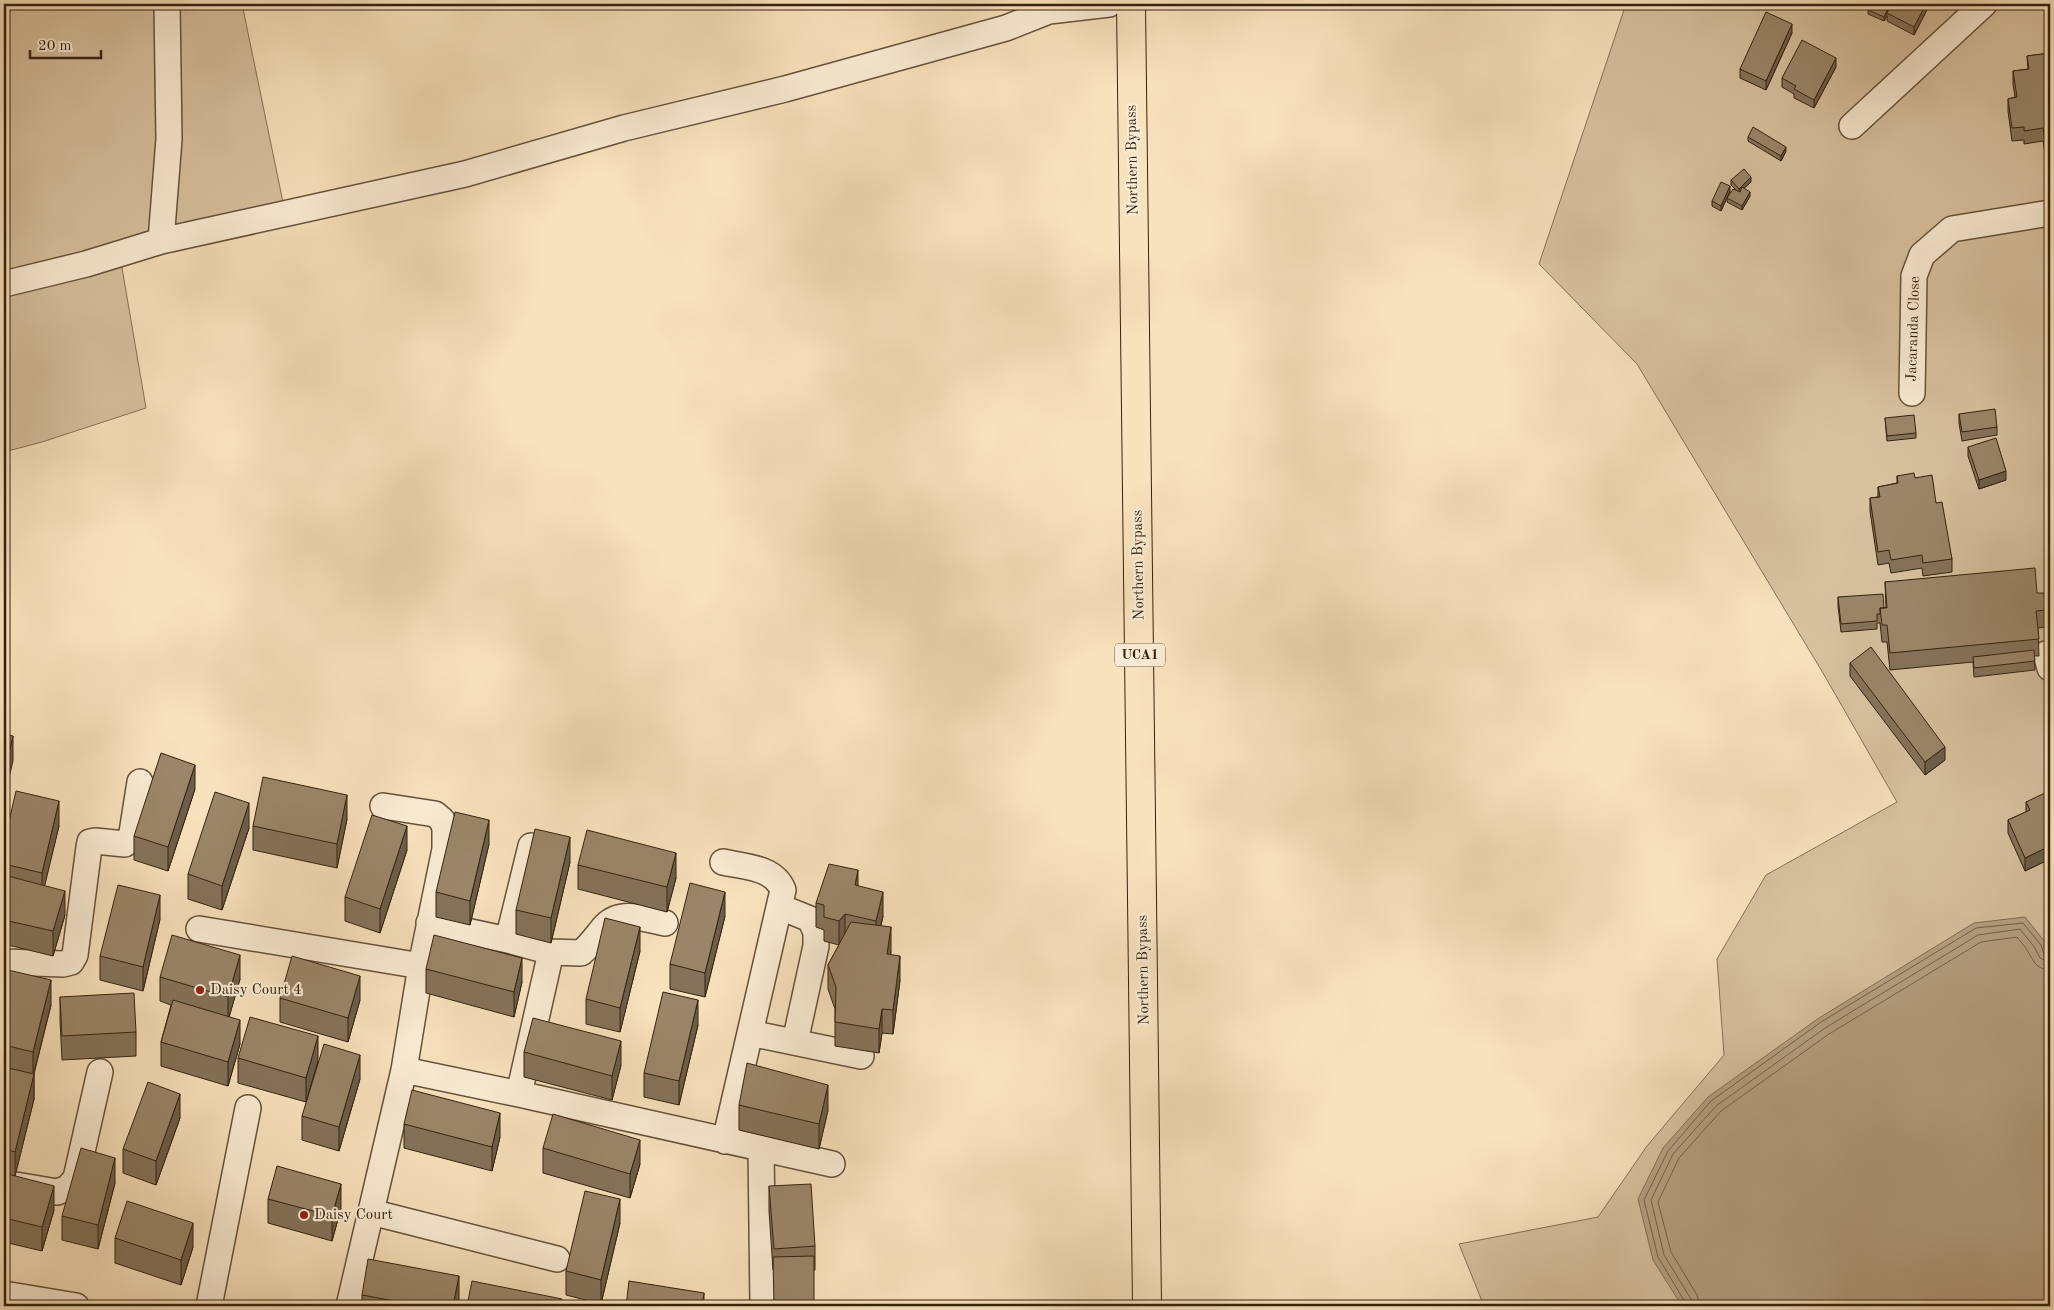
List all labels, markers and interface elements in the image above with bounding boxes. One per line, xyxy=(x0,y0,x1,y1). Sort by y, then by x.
scale bar xyxy=(30,28,101,60)
text: 20 m xyxy=(38,39,72,54)
street label: Northern Bypass xyxy=(1125,105,1141,215)
street label: Jacaranda Close xyxy=(1905,276,1923,382)
street label: Northern Bypass xyxy=(1131,510,1147,620)
road number: UCA1 xyxy=(1115,644,1165,666)
street label: Northern Bypass xyxy=(1136,915,1152,1025)
place label: Daisy Court 4 xyxy=(210,983,302,998)
marker: Daisy Court 4 xyxy=(194,984,206,996)
place label: Daisy Court xyxy=(314,1208,393,1223)
marker: Daisy Court xyxy=(298,1209,310,1221)

